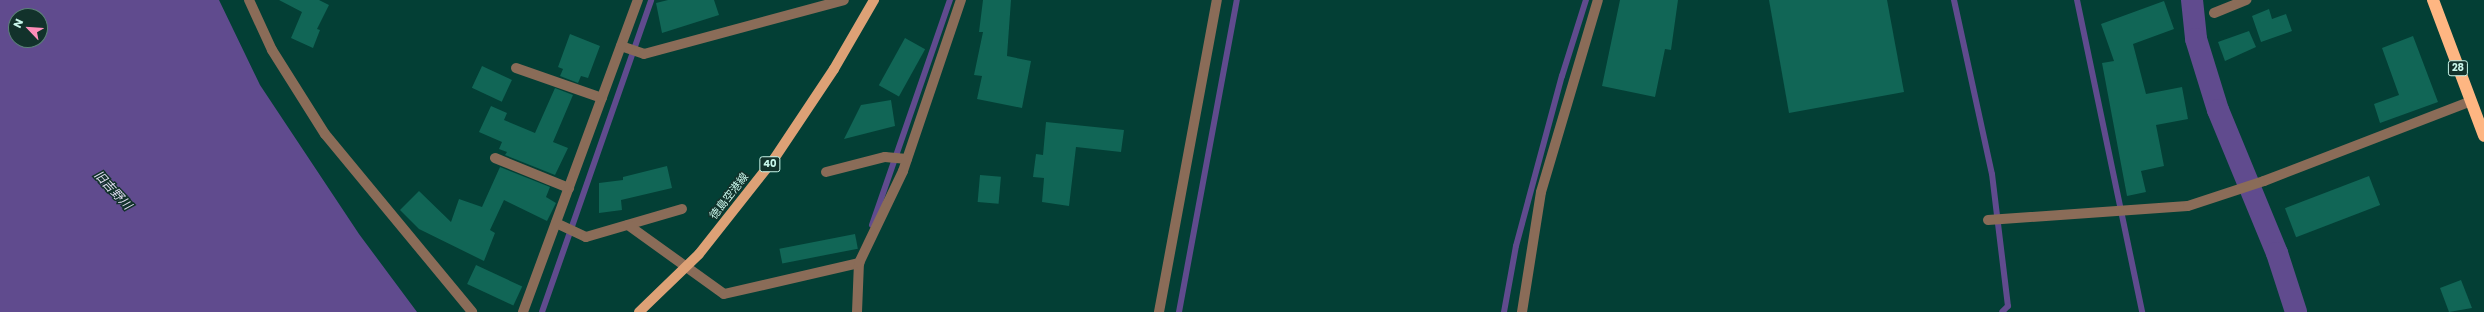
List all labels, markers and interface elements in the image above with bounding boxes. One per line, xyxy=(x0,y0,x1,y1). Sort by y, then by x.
north arrow xyxy=(8,8,48,48)
text: N xyxy=(9,16,27,30)
road number: 28 xyxy=(2447,60,2469,76)
road number: 40 xyxy=(759,156,781,172)
water label: 旧吉野川 xyxy=(91,168,135,212)
street label: 徳島空港線 xyxy=(707,170,751,222)

